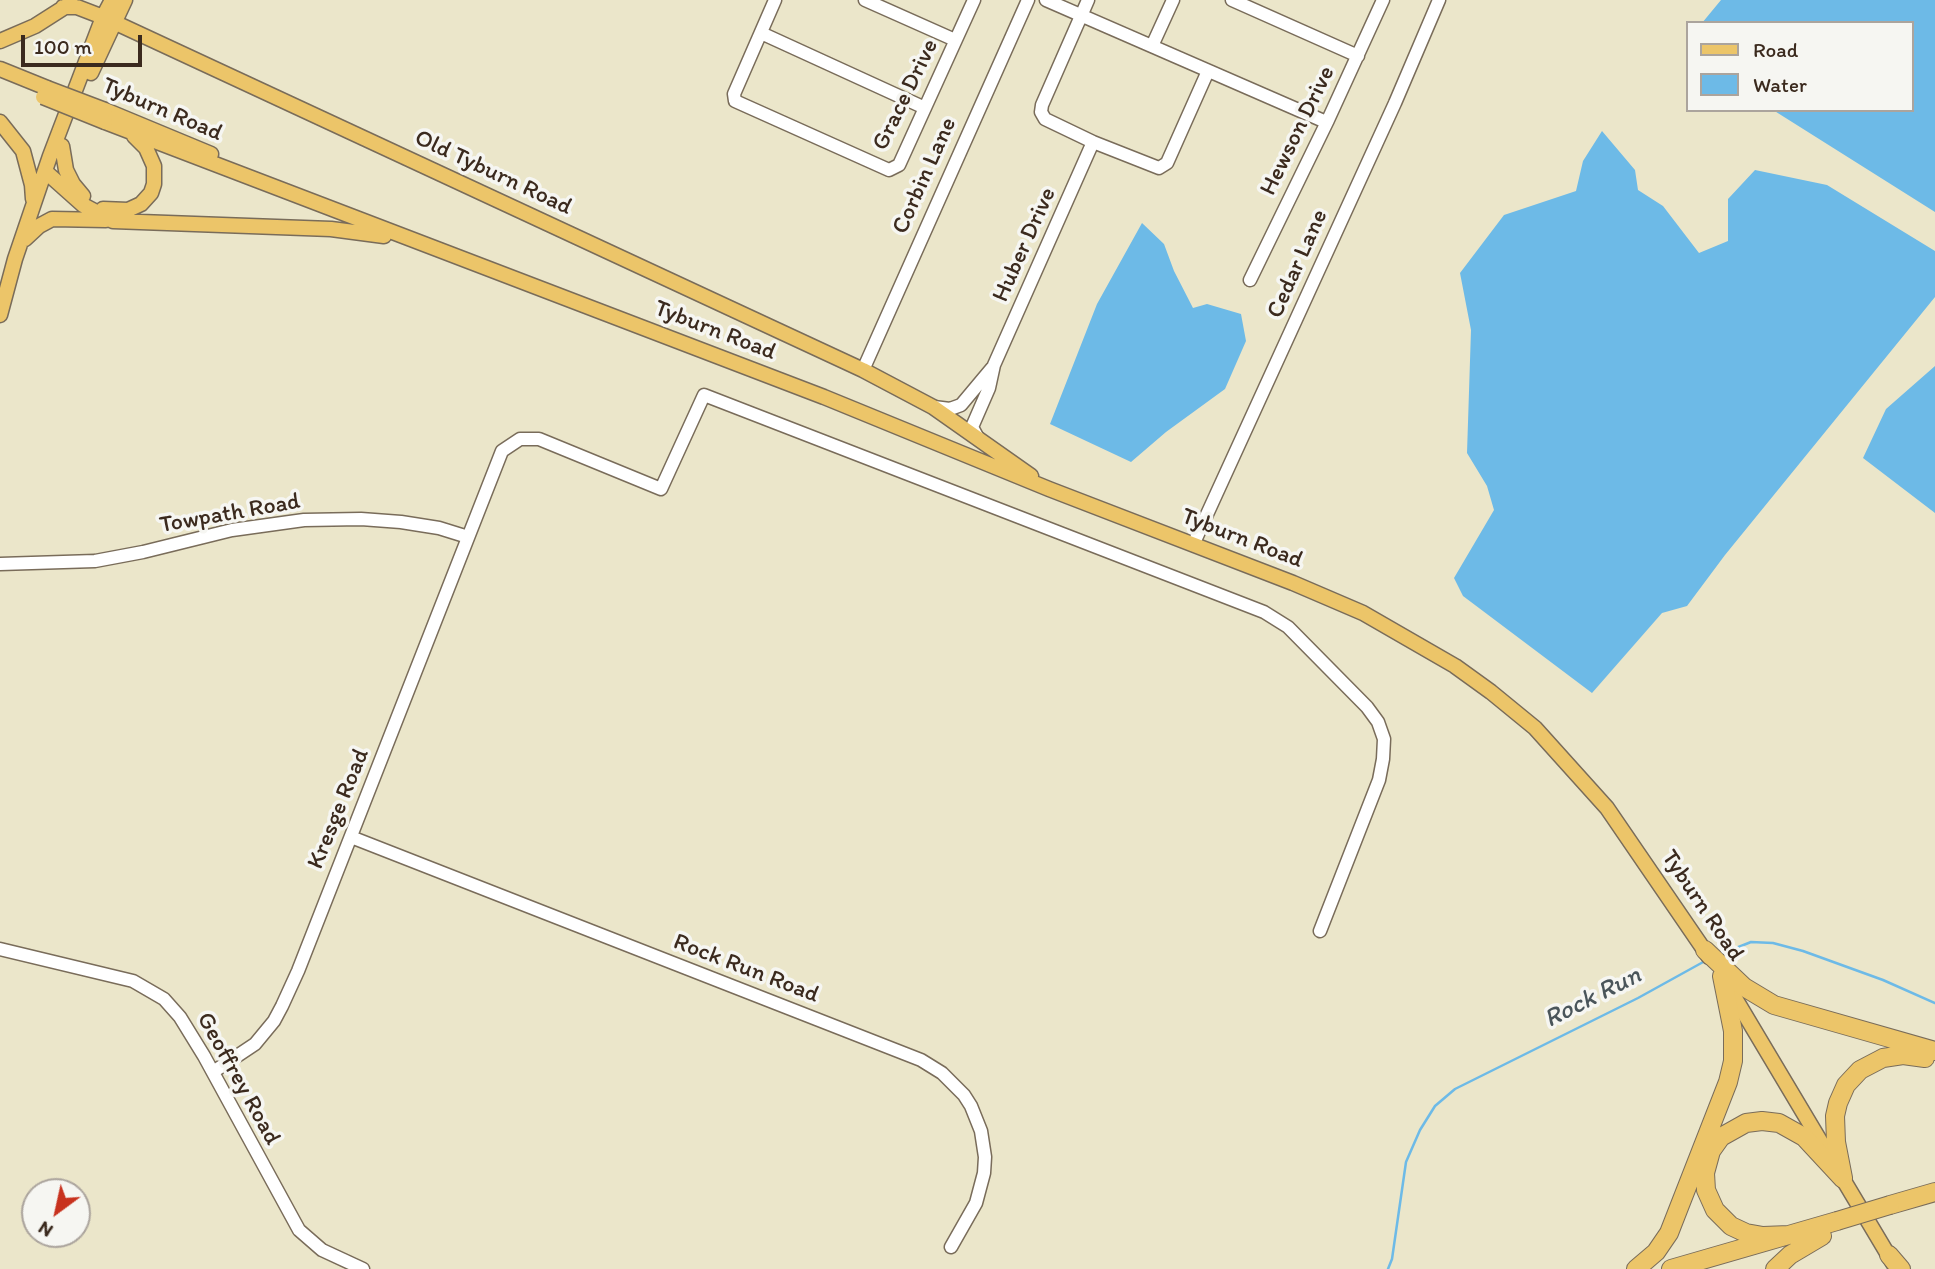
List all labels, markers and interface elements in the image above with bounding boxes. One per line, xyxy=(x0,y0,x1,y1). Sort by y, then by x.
scale bar xyxy=(24,21,145,65)
legend xyxy=(1686,21,1914,112)
text: 100 m xyxy=(34,34,92,59)
street label: Grace Drive xyxy=(867,35,945,155)
text: Road xyxy=(1753,37,1798,62)
street label: Hewson Drive xyxy=(1254,62,1342,200)
street label: Tyburn Road xyxy=(97,72,227,148)
text: Water xyxy=(1753,72,1807,97)
street label: Corbin Lane xyxy=(887,113,963,239)
street label: Old Tyburn Road xyxy=(410,124,576,222)
street label: Huber Drive xyxy=(987,183,1063,307)
street label: Cedar Lane xyxy=(1261,205,1335,323)
street label: Tyburn Road xyxy=(650,295,780,367)
street label: Towpath Road xyxy=(157,487,303,541)
street label: Tyburn Road xyxy=(1177,503,1307,575)
street label: Kresge Road xyxy=(302,744,376,874)
street label: Tyburn Road xyxy=(1654,845,1750,967)
street label: Rock Run Road xyxy=(669,928,823,1010)
water label: Rock Run xyxy=(1539,960,1647,1036)
street label: Geoffrey Road xyxy=(190,1008,286,1150)
north arrow xyxy=(21,1178,91,1248)
text: N xyxy=(34,1216,57,1242)

